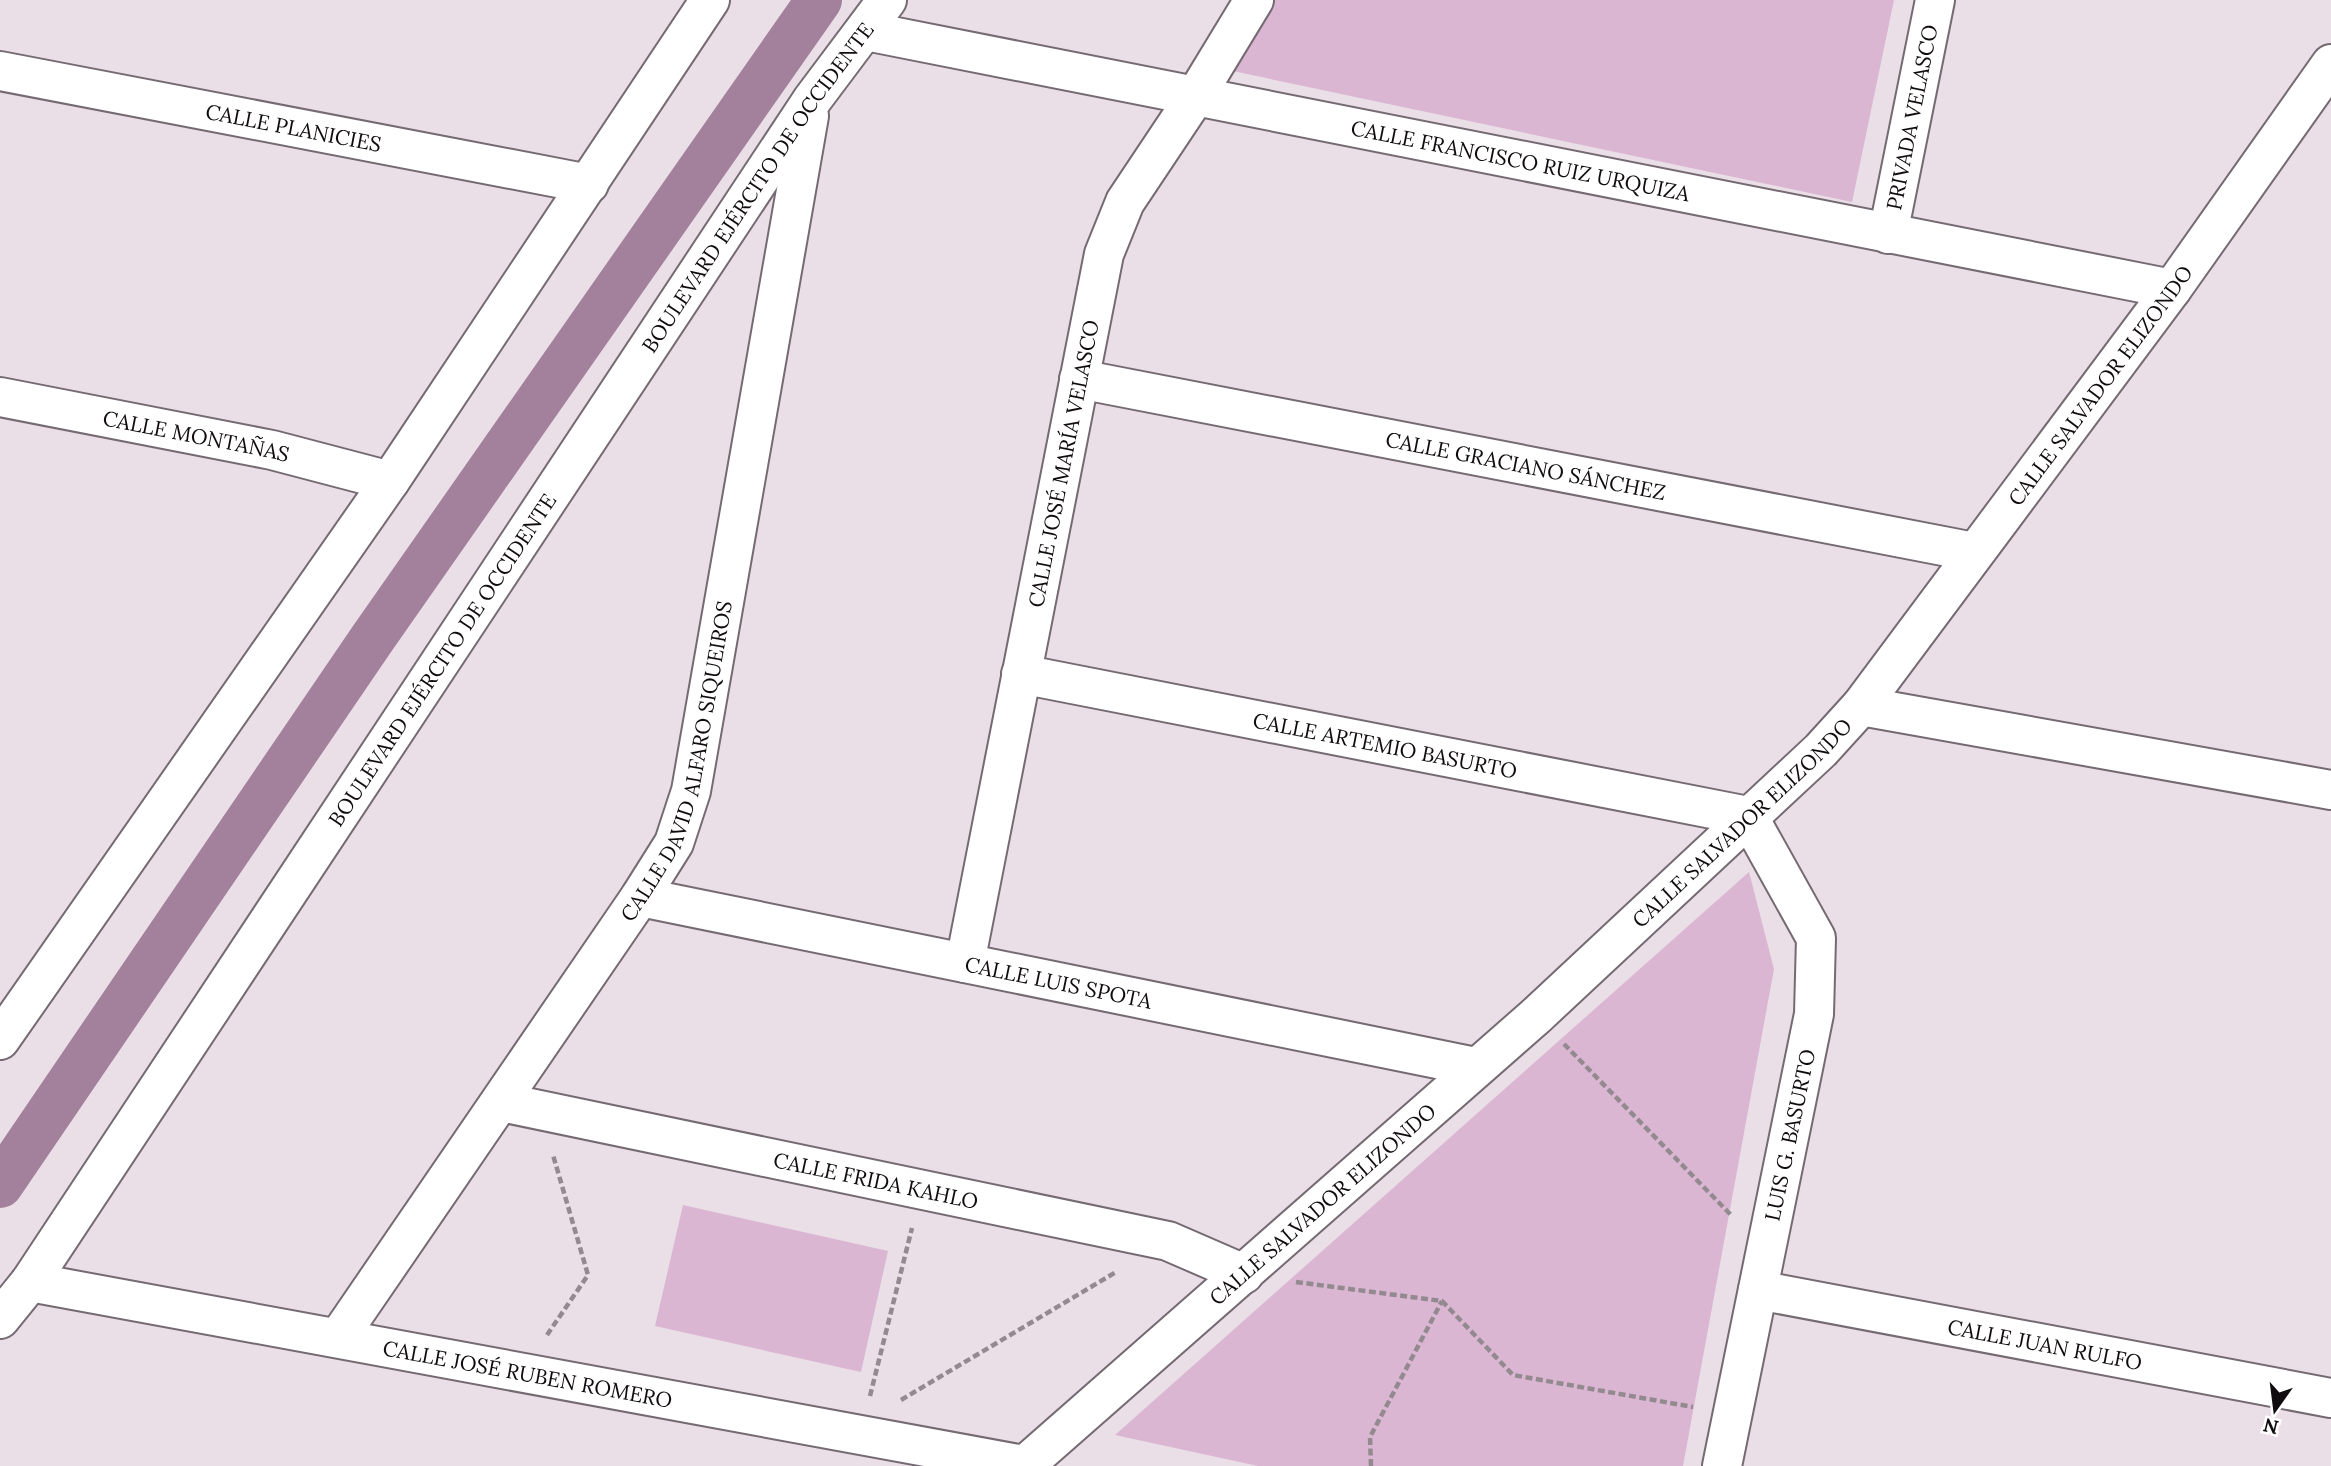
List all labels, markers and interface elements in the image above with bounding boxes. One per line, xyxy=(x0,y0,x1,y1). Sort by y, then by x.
street label: BOULEVARD EJÉRCITO DE OCCIDENTE xyxy=(635,17,879,357)
street label: PRIVADA VELASCO xyxy=(1880,22,1943,212)
street label: CALLE PLANICIES xyxy=(204,97,384,157)
street label: CALLE FRANCISCO RUIZ URQUIZA xyxy=(1349,114,1693,207)
street label: CALLE SALVADOR ELIZONDO xyxy=(2002,260,2198,511)
street label: CALLE JOSÉ MARÍA VELASCO xyxy=(1022,317,1104,610)
street label: CALLE MONTAÑAS xyxy=(101,404,292,468)
street label: CALLE GRACIANO SÁNCHEZ xyxy=(1383,425,1668,506)
street label: BOULEVARD EJÉRCITO DE OCCIDENTE xyxy=(322,488,562,831)
street label: CALLE DAVID ALFARO SIQUEIROS xyxy=(614,599,738,926)
street label: CALLE ARTEMIO BASURTO xyxy=(1251,706,1519,784)
street label: CALLE SALVADOR ELIZONDO xyxy=(1626,712,1857,933)
street label: CALLE LUIS SPOTA xyxy=(963,950,1155,1014)
street label: LUIS G. BASURTO xyxy=(1759,1046,1821,1224)
street label: CALLE SALVADOR ELIZONDO xyxy=(1203,1097,1441,1311)
street label: CALLE FRIDA KAHLO xyxy=(771,1146,981,1215)
street label: CALLE JUAN RULFO xyxy=(1945,1313,2144,1376)
street label: CALLE JOSÉ RUBEN ROMERO xyxy=(381,1334,675,1414)
north arrow xyxy=(2240,1375,2310,1445)
text: N xyxy=(2261,1413,2281,1440)

